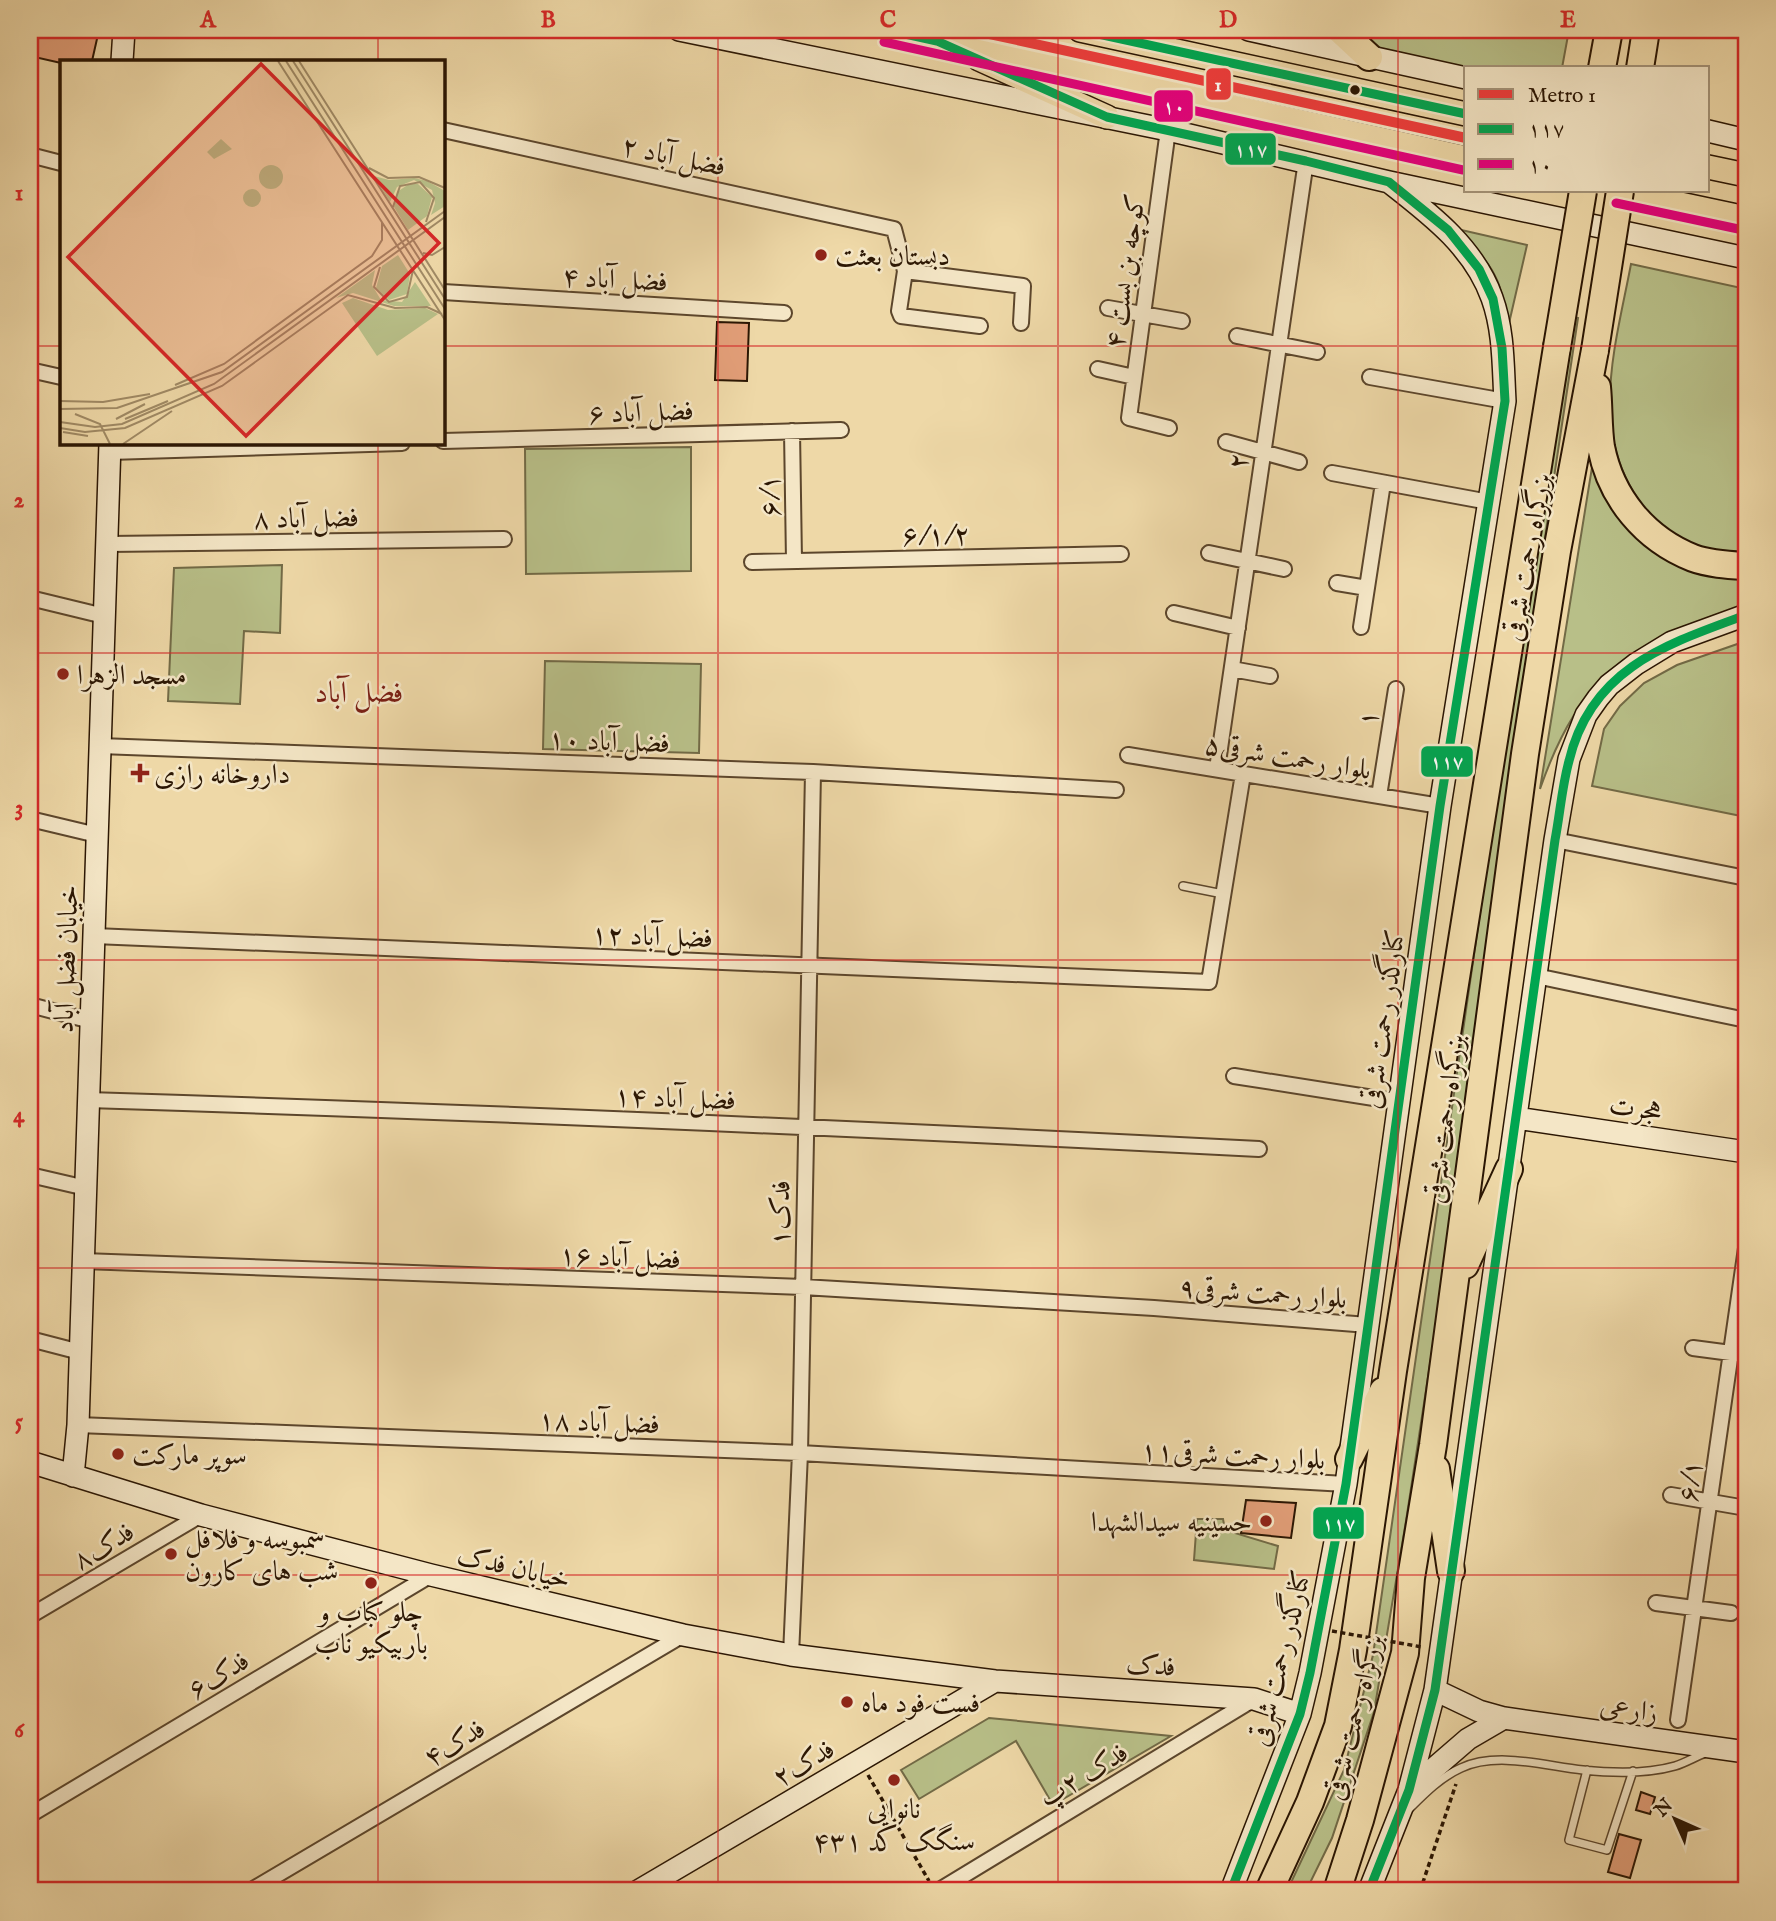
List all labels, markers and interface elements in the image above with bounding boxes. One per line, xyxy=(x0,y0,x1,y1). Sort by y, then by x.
text: A xyxy=(199,6,217,35)
text: B xyxy=(540,6,556,35)
text: C xyxy=(880,6,897,35)
text: D xyxy=(1219,6,1237,35)
text: E xyxy=(1560,6,1576,35)
inset map xyxy=(60,60,444,444)
legend xyxy=(1464,66,1710,192)
line badge: 1 xyxy=(1205,67,1232,101)
text: 1 xyxy=(1214,74,1222,98)
unlabelled marker xyxy=(1348,83,1362,97)
text: Metro 1 xyxy=(1528,83,1596,110)
line badge: ۱۰ xyxy=(1153,89,1194,123)
text: ۱۰ xyxy=(1163,96,1185,120)
text: ۱۱۷ xyxy=(1528,117,1565,144)
street label: فضل آباد ۲ xyxy=(618,128,729,186)
line badge: ۱۱۷ xyxy=(1224,132,1277,166)
text: ۱۱۷ xyxy=(1234,139,1268,163)
text: ۱۰ xyxy=(1528,153,1553,180)
text: 1 xyxy=(15,179,23,208)
street label: کوچه بن بست ۴ xyxy=(1098,192,1155,351)
place label: دبستان بعثت xyxy=(835,240,950,275)
marker: دبستان بعثت xyxy=(813,247,829,263)
street label: فضل آباد ۴ xyxy=(561,259,669,301)
street label: فضل آباد ۶ xyxy=(588,393,694,433)
street label: ۲ xyxy=(1221,451,1258,472)
street label: بزرگراه رحمت شرقی xyxy=(1494,470,1560,644)
street label: ۶/۱ xyxy=(754,474,789,517)
text: 2 xyxy=(14,486,25,515)
street label: فضل آباد ۸ xyxy=(253,500,359,538)
street label: ۶/۱/۲ xyxy=(902,518,970,555)
place label: مسجد الزهرا xyxy=(77,659,187,694)
marker: مسجد الزهرا xyxy=(55,666,71,682)
district label: فضل آباد xyxy=(315,674,403,713)
street label: ۱ xyxy=(1351,708,1388,729)
street label: فضل آباد ۱۰ xyxy=(547,722,670,762)
street label: ۵بلوار رحمت شرقی xyxy=(1202,728,1374,789)
line badge: ۱۱۷ xyxy=(1420,745,1474,778)
text: ۱۱۷ xyxy=(1430,751,1464,775)
place label: داروخانه رازی xyxy=(154,758,290,793)
marker: داروخانه رازی xyxy=(132,765,148,781)
text: 3 xyxy=(15,794,23,823)
street label: خیابان فضل آباد xyxy=(46,884,88,1034)
street label: فضل آباد ۱۲ xyxy=(590,917,713,957)
street label: کنارگذر رحمت شرقی xyxy=(1351,927,1414,1111)
street label: بزرگراه رحمت شرقی xyxy=(1416,1032,1474,1206)
street label: فضل آباد ۱۴ xyxy=(613,1079,736,1119)
street label: هجرت xyxy=(1607,1088,1665,1131)
text: 4 xyxy=(13,1101,25,1130)
street label: فدک۱ xyxy=(763,1180,800,1246)
street label: فضل آباد ۱۶ xyxy=(558,1238,681,1278)
street label: بلوار رحمت شرقی۹ xyxy=(1177,1271,1348,1318)
street label: فضل آباد ۱۸ xyxy=(537,1403,660,1443)
text: 5 xyxy=(15,1408,24,1437)
street label: بلوار رحمت شرقی۱۱ xyxy=(1140,1434,1326,1479)
place label: سوپر مارکت xyxy=(132,1439,247,1474)
marker: سوپر مارکت xyxy=(110,1446,126,1462)
street label: ۶/۱ xyxy=(1671,1458,1712,1505)
place label: حسینیه سیدالشهدا xyxy=(1091,1506,1252,1541)
line badge: ۱۱۷ xyxy=(1312,1506,1365,1540)
marker: حسینیه سیدالشهدا xyxy=(1258,1513,1274,1529)
text: ۱۱۷ xyxy=(1322,1513,1356,1537)
street label: فدک۸ xyxy=(67,1515,142,1579)
place label: سمبوسه و فلافل شب های کارون xyxy=(185,1523,338,1590)
street label: خیابان فدک xyxy=(453,1538,573,1598)
marker: سمبوسه و فلافل شب های کارون xyxy=(163,1546,179,1562)
street label: کنارگذر رحمت شرقی xyxy=(1239,1566,1320,1750)
marker: چلو کباب و باربیکیو ناب xyxy=(363,1575,379,1591)
place label: چلو کباب و باربیکیو ناب xyxy=(314,1596,428,1663)
street label: بزرگراه رحمت شرقی xyxy=(1315,1630,1393,1804)
street label: فدک۶ xyxy=(182,1644,257,1708)
street label: فدک xyxy=(1125,1647,1177,1686)
place label: فست فود ماه xyxy=(861,1687,980,1722)
street label: زارعی xyxy=(1597,1689,1660,1732)
marker: فست فود ماه xyxy=(839,1694,855,1710)
street label: فدک۴ xyxy=(418,1712,493,1776)
text: 6 xyxy=(14,1716,25,1745)
street label: فدک۲ xyxy=(767,1732,842,1796)
street label: فدک ۲پ xyxy=(1033,1736,1135,1816)
marker: نانوایی سنگک کد ۴۳۱ xyxy=(886,1772,902,1788)
north arrow xyxy=(1640,1784,1710,1854)
place label: نانوایی سنگک کد ۴۳۱ xyxy=(813,1793,975,1860)
text: N xyxy=(1649,1794,1679,1823)

